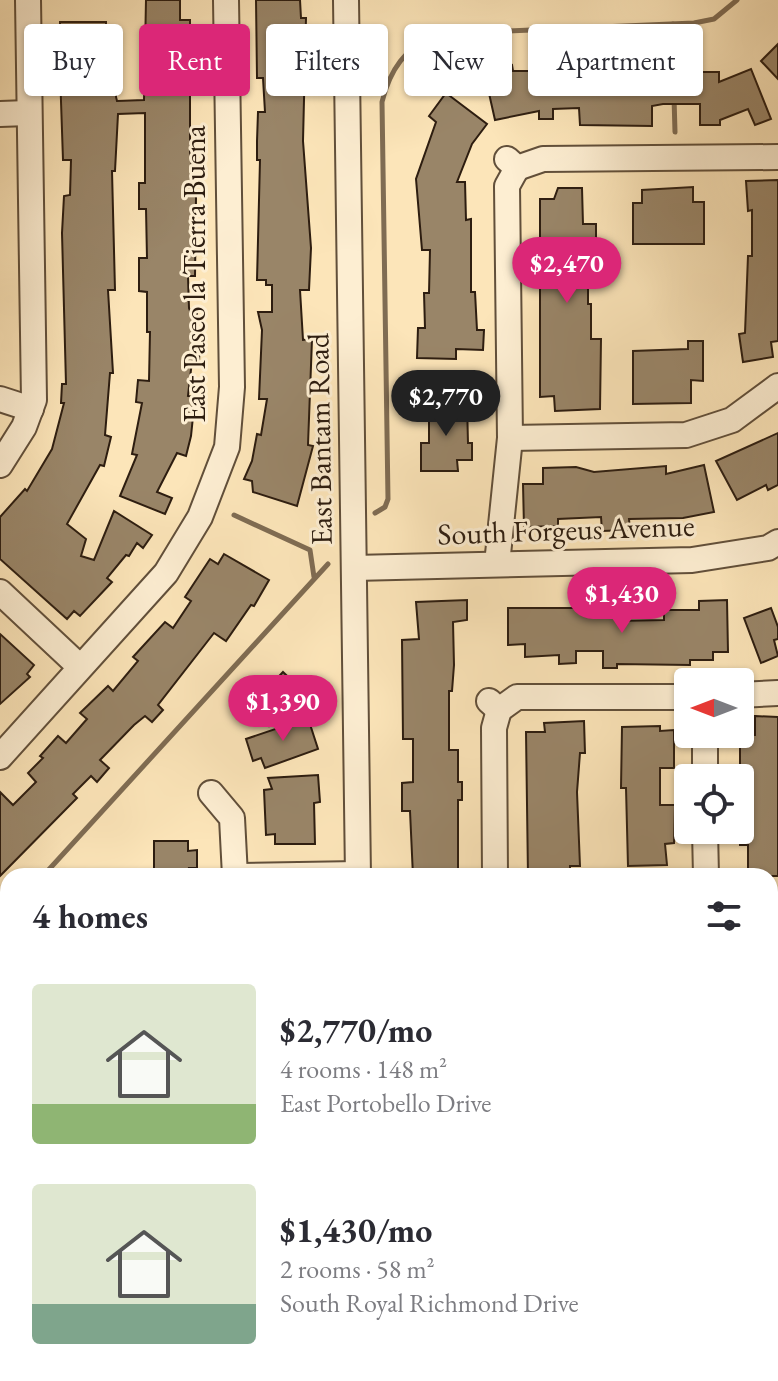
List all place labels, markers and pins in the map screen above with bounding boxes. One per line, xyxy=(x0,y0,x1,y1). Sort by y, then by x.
pin: $2,470 xyxy=(502,237,632,305)
pin: $2,770 xyxy=(381,370,511,438)
pin: $1,430 xyxy=(557,567,687,635)
pin: $1,390 xyxy=(218,675,348,743)

